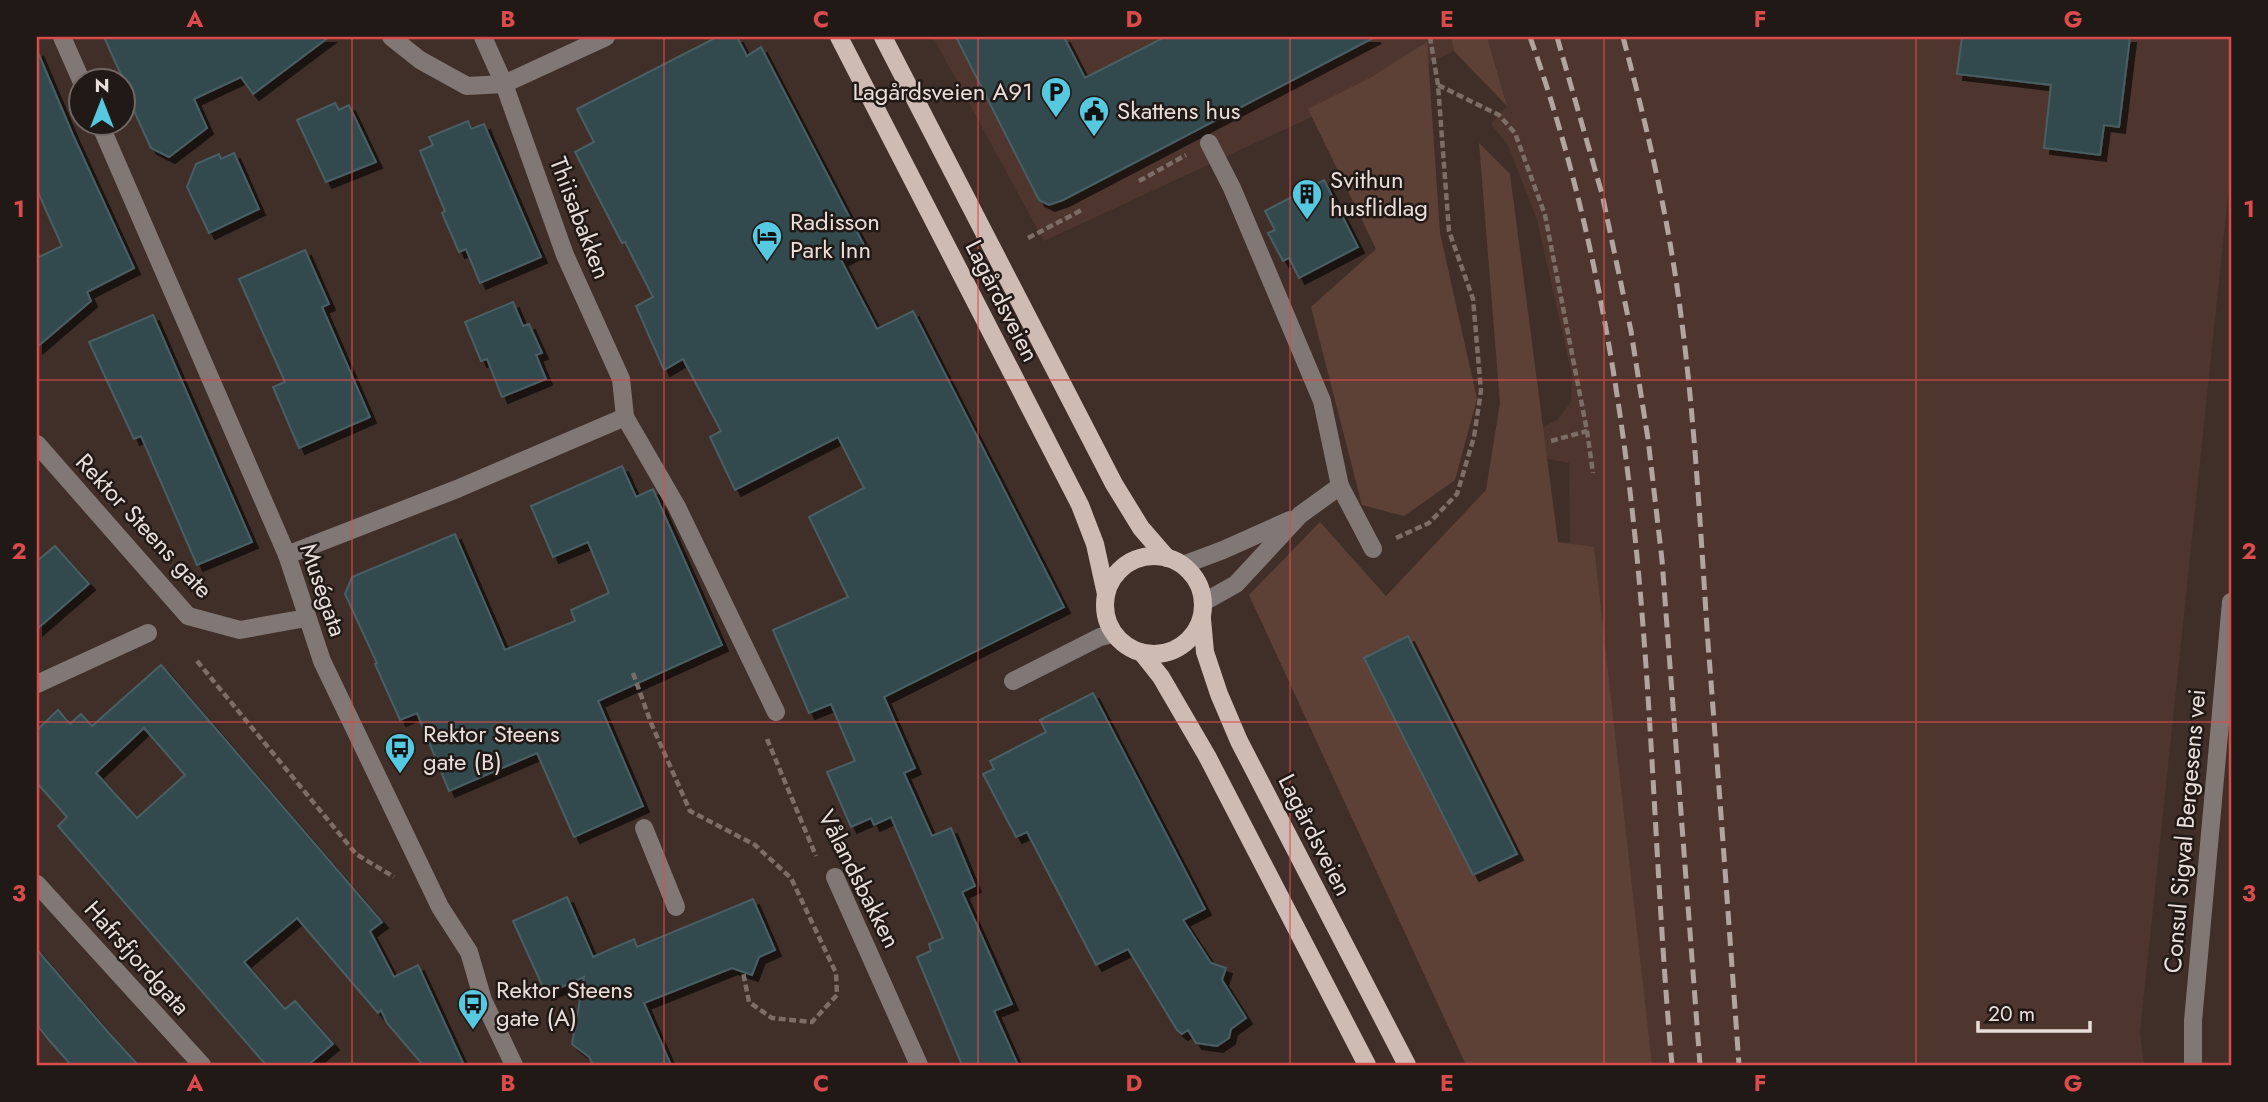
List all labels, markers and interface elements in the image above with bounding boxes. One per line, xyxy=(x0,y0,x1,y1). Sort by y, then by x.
text: A xyxy=(186,2,204,36)
text: B xyxy=(500,2,516,36)
text: C xyxy=(813,2,829,36)
text: D xyxy=(1126,2,1143,36)
text: E xyxy=(1440,2,1454,36)
text: F xyxy=(1754,2,1766,36)
text: G xyxy=(2064,2,2082,36)
north arrow xyxy=(66,66,136,136)
text: N xyxy=(94,72,110,99)
place label: Lagårdsveien A91 xyxy=(852,74,1033,109)
parking icon: Lagårdsveien A91 xyxy=(1039,75,1073,119)
place label: Skattens hus xyxy=(1117,93,1240,128)
public building icon: Skattens hus xyxy=(1077,94,1111,138)
street label: Thiisabakken xyxy=(541,152,620,284)
place label: Svithun husflidlag xyxy=(1330,162,1428,225)
building icon: Svithun husflidlag xyxy=(1290,177,1324,221)
text: 1 xyxy=(13,192,25,226)
text: 1 xyxy=(2243,192,2255,226)
place label: Radisson Park Inn xyxy=(790,204,880,267)
hotel icon: Radisson Park Inn xyxy=(750,219,784,263)
street label: Lagårdsveien xyxy=(957,234,1048,368)
street label: Rektor Steens gate xyxy=(68,445,221,606)
text: 2 xyxy=(11,534,27,568)
text: 2 xyxy=(2241,534,2257,568)
street label: Muségata xyxy=(291,538,356,641)
street label: Consul Sigval Bergesens vei xyxy=(2155,687,2214,974)
place label: Rektor Steens gate (B) xyxy=(423,716,560,779)
bus stop icon: Rektor Steens gate (B) xyxy=(383,731,417,775)
street label: Lagårdsveien xyxy=(1270,768,1361,902)
street label: Vålandsbakken xyxy=(809,803,909,954)
text: 3 xyxy=(12,876,26,910)
text: 3 xyxy=(2242,876,2256,910)
street label: Hafrsfjordgata xyxy=(76,892,199,1023)
place label: Rektor Steens gate (A) xyxy=(496,972,633,1035)
bus stop icon: Rektor Steens gate (A) xyxy=(456,987,490,1031)
scale bar xyxy=(1978,990,2090,1034)
text: 20 m xyxy=(1988,999,2035,1029)
text: A xyxy=(186,1066,204,1100)
text: B xyxy=(500,1066,516,1100)
text: C xyxy=(813,1066,829,1100)
text: D xyxy=(1126,1066,1143,1100)
text: E xyxy=(1440,1066,1454,1100)
text: F xyxy=(1754,1066,1766,1100)
text: G xyxy=(2064,1066,2082,1100)

